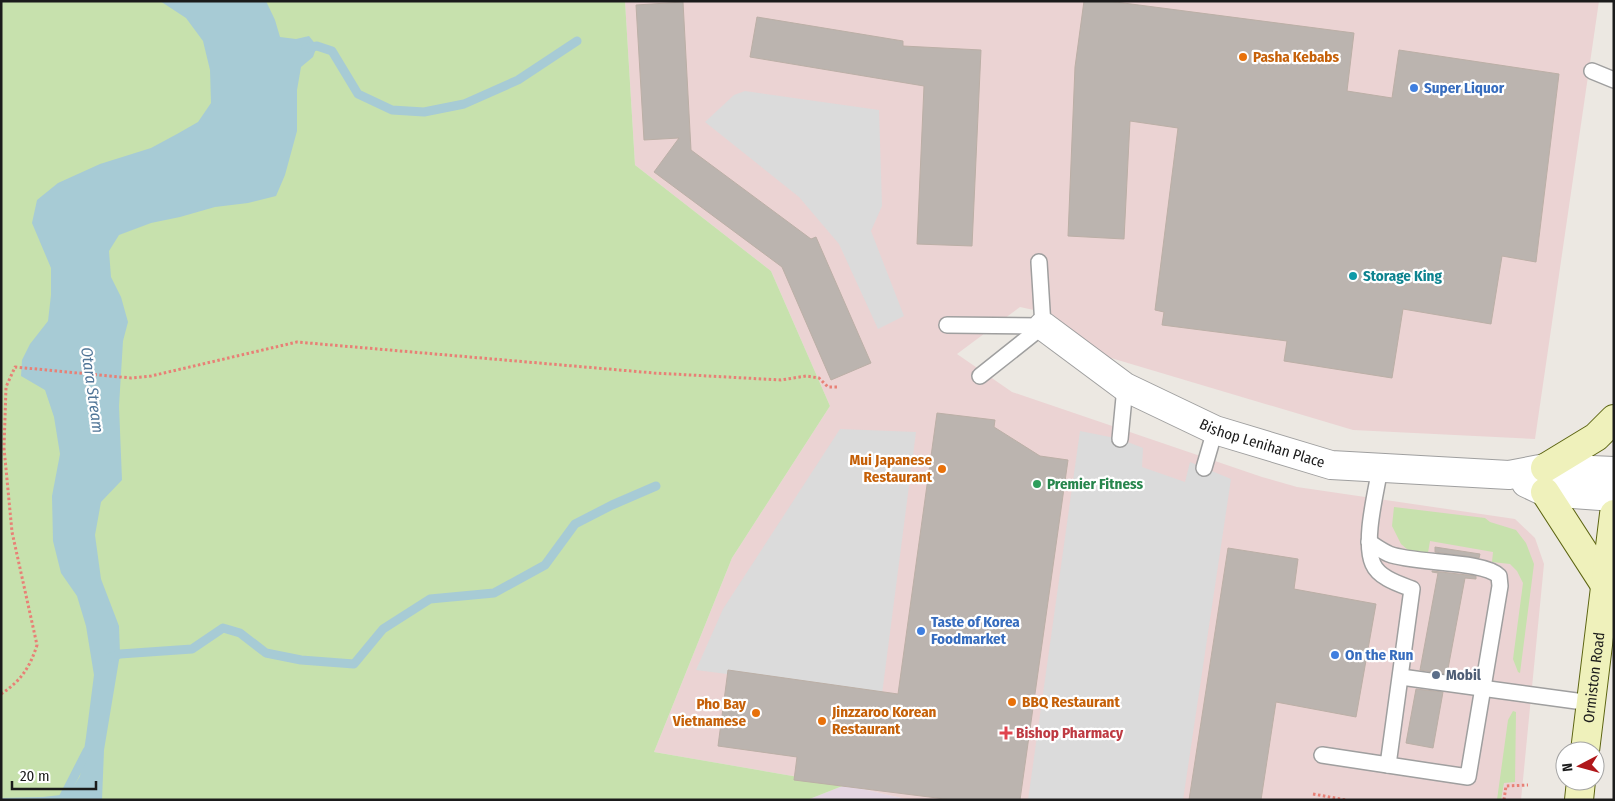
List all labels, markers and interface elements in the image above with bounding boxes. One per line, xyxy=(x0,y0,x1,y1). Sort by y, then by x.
place label: Pasha Kebabs xyxy=(1253,48,1340,66)
marker: Pasha Kebabs xyxy=(1237,51,1249,63)
place label: Super Liquor xyxy=(1424,79,1505,97)
marker: Super Liquor xyxy=(1408,82,1420,94)
place label: Storage King xyxy=(1363,267,1442,285)
marker: Storage King xyxy=(1347,270,1359,282)
water label: Otara Stream xyxy=(77,346,108,434)
street label: Bishop Lenihan Place xyxy=(1197,415,1327,472)
place label: Mui Japanese Restaurant xyxy=(849,451,933,486)
marker: Mui Japanese Restaurant xyxy=(936,463,948,475)
place label: Premier Fitness xyxy=(1047,475,1143,493)
marker: Premier Fitness xyxy=(1031,478,1043,490)
place label: Taste of Korea Foodmarket xyxy=(931,613,1020,648)
marker: Taste of Korea Foodmarket xyxy=(915,625,927,637)
street label: Ormiston Road xyxy=(1579,631,1608,724)
place label: On the Run xyxy=(1345,646,1414,664)
marker: On the Run xyxy=(1329,649,1341,661)
place label: Mobil xyxy=(1446,666,1482,684)
marker: Mobil xyxy=(1430,669,1442,681)
place label: BBQ Restaurant xyxy=(1022,693,1120,711)
place label: Pho Bay Vietnamese xyxy=(672,695,747,730)
marker: BBQ Restaurant xyxy=(1006,696,1018,708)
place label: Jinzzaroo Korean Restaurant xyxy=(831,703,937,738)
marker: Pho Bay Vietnamese xyxy=(750,707,762,719)
marker: Jinzzaroo Korean Restaurant xyxy=(816,715,828,727)
place label: Bishop Pharmacy xyxy=(1016,724,1124,742)
marker: Bishop Pharmacy xyxy=(1000,727,1012,739)
north arrow xyxy=(1555,741,1605,791)
scale bar xyxy=(12,758,96,790)
text: N xyxy=(1559,762,1576,772)
text: 20 m xyxy=(20,767,50,785)

